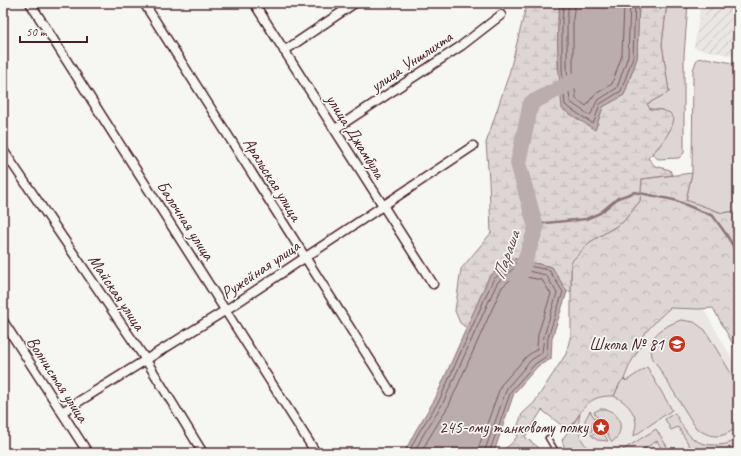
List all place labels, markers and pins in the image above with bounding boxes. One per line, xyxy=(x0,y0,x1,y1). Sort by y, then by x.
place label: Школа № 81 xyxy=(589,334,665,355)
school or university icon: Школа № 81 xyxy=(667,334,687,354)
place label: 245-ому танковому полку xyxy=(439,417,589,438)
place icon: 245-ому танковому полку xyxy=(591,417,611,437)

